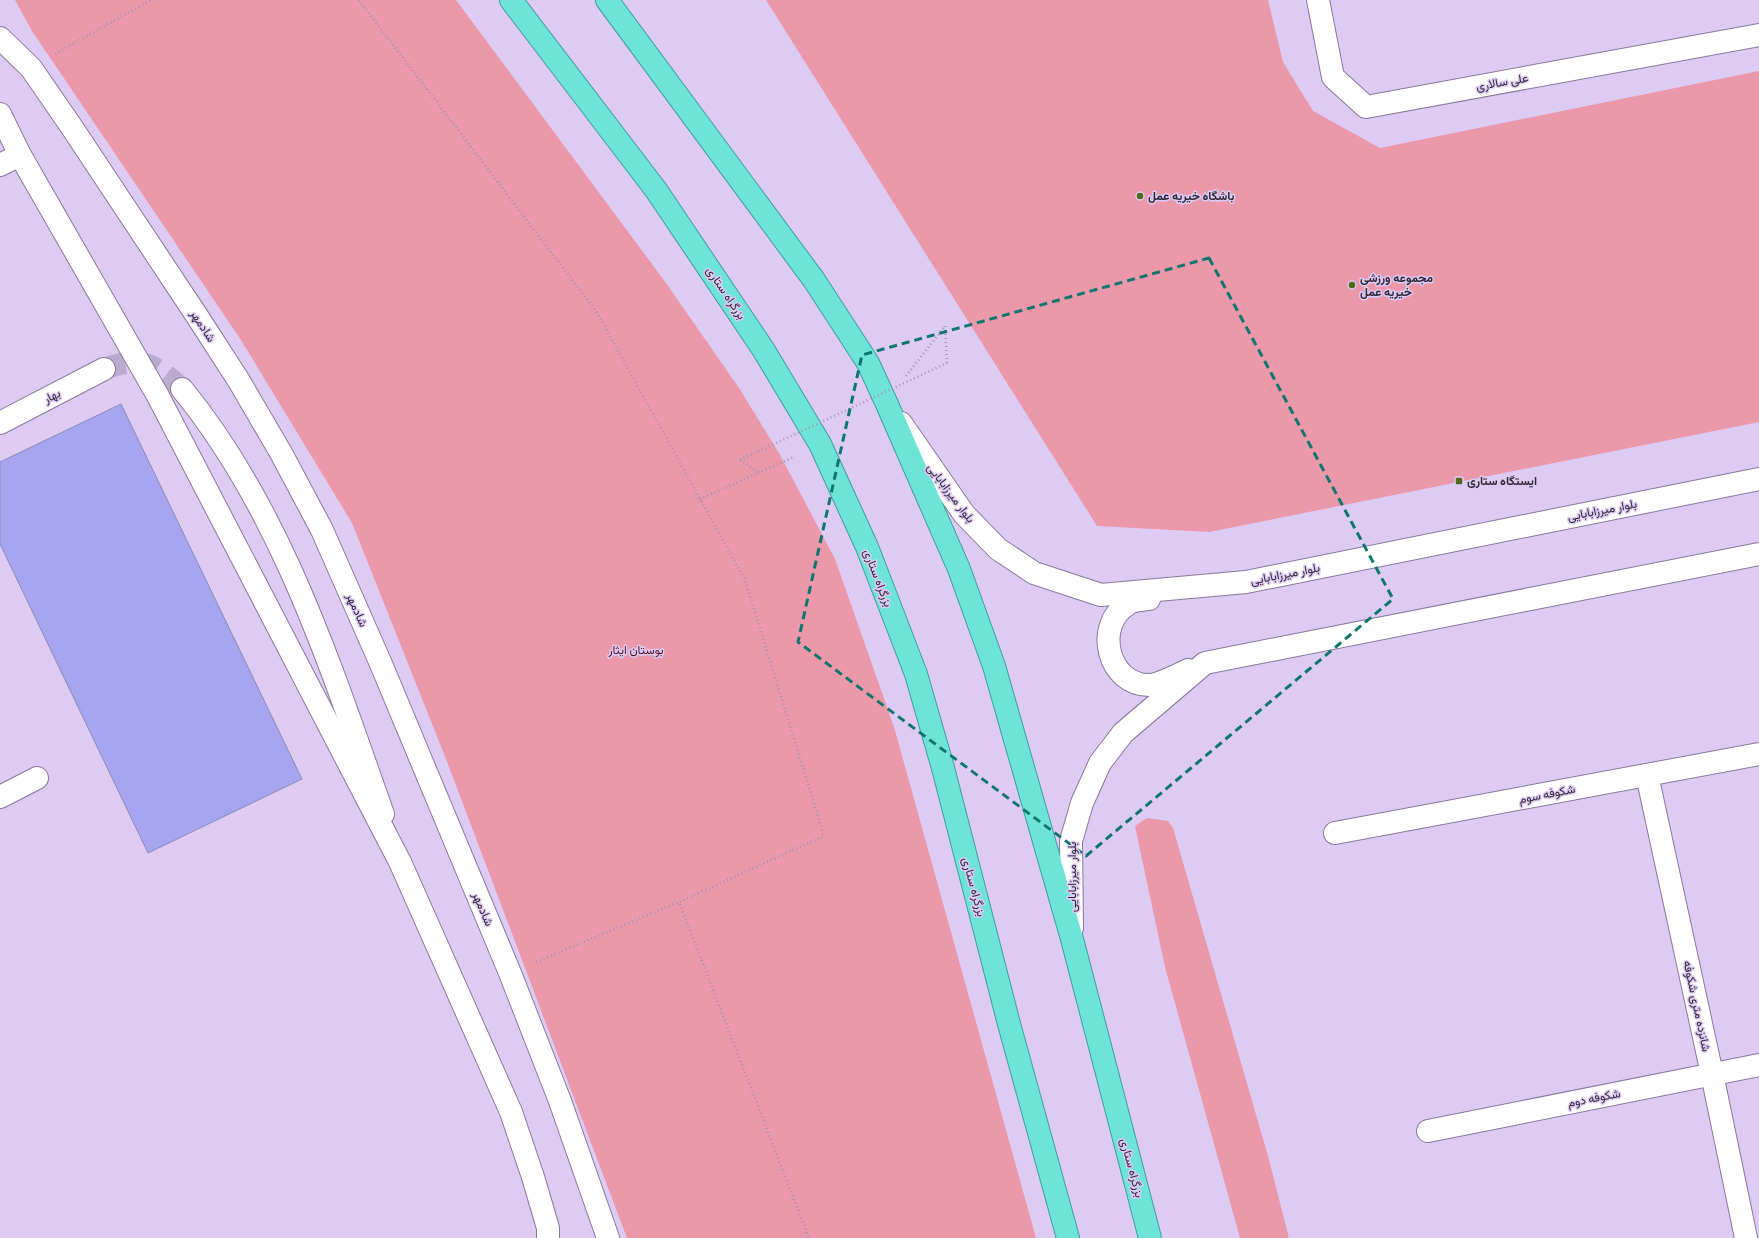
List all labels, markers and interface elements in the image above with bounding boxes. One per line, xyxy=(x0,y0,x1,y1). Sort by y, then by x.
street label: علی سالاری xyxy=(1475,70,1529,94)
place label: باشگاه خیریه عمل xyxy=(1148,188,1235,204)
marker: باشگاه خیریه عمل xyxy=(1135,191,1145,201)
street label: بزرگراه ستاری xyxy=(702,263,750,323)
place label: مجموعه ورزشی خیریه عمل xyxy=(1360,270,1433,300)
marker: مجموعه ورزشی خیریه عمل xyxy=(1347,280,1357,290)
street label: شادمهر xyxy=(186,306,219,345)
street label: بهار xyxy=(40,385,63,407)
street label: بلوار میرزابابایی xyxy=(923,460,979,526)
place label: ایستگاه ستاری xyxy=(1467,473,1537,489)
marker: ایستگاه ستاری xyxy=(1454,476,1464,486)
street label: بلوار میرزابابایی xyxy=(1566,495,1638,525)
street label: بزرگراه ستاری xyxy=(860,547,896,609)
street label: بلوار میرزابابایی xyxy=(1249,559,1321,589)
street label: شادمهر xyxy=(342,590,371,629)
park label: بوستان ایثار xyxy=(607,642,664,658)
street label: شکوفه سوم xyxy=(1517,781,1577,807)
street label: بلوار میرزابابایی xyxy=(1064,842,1080,912)
street label: بزرگراه ستاری xyxy=(958,855,990,919)
street label: شادمهر xyxy=(468,889,497,928)
street label: شانزده متری شکوفه xyxy=(1680,959,1714,1053)
street label: شکوفه دوم xyxy=(1566,1085,1622,1111)
street label: بزرگراه ستاری xyxy=(1116,1136,1148,1200)

